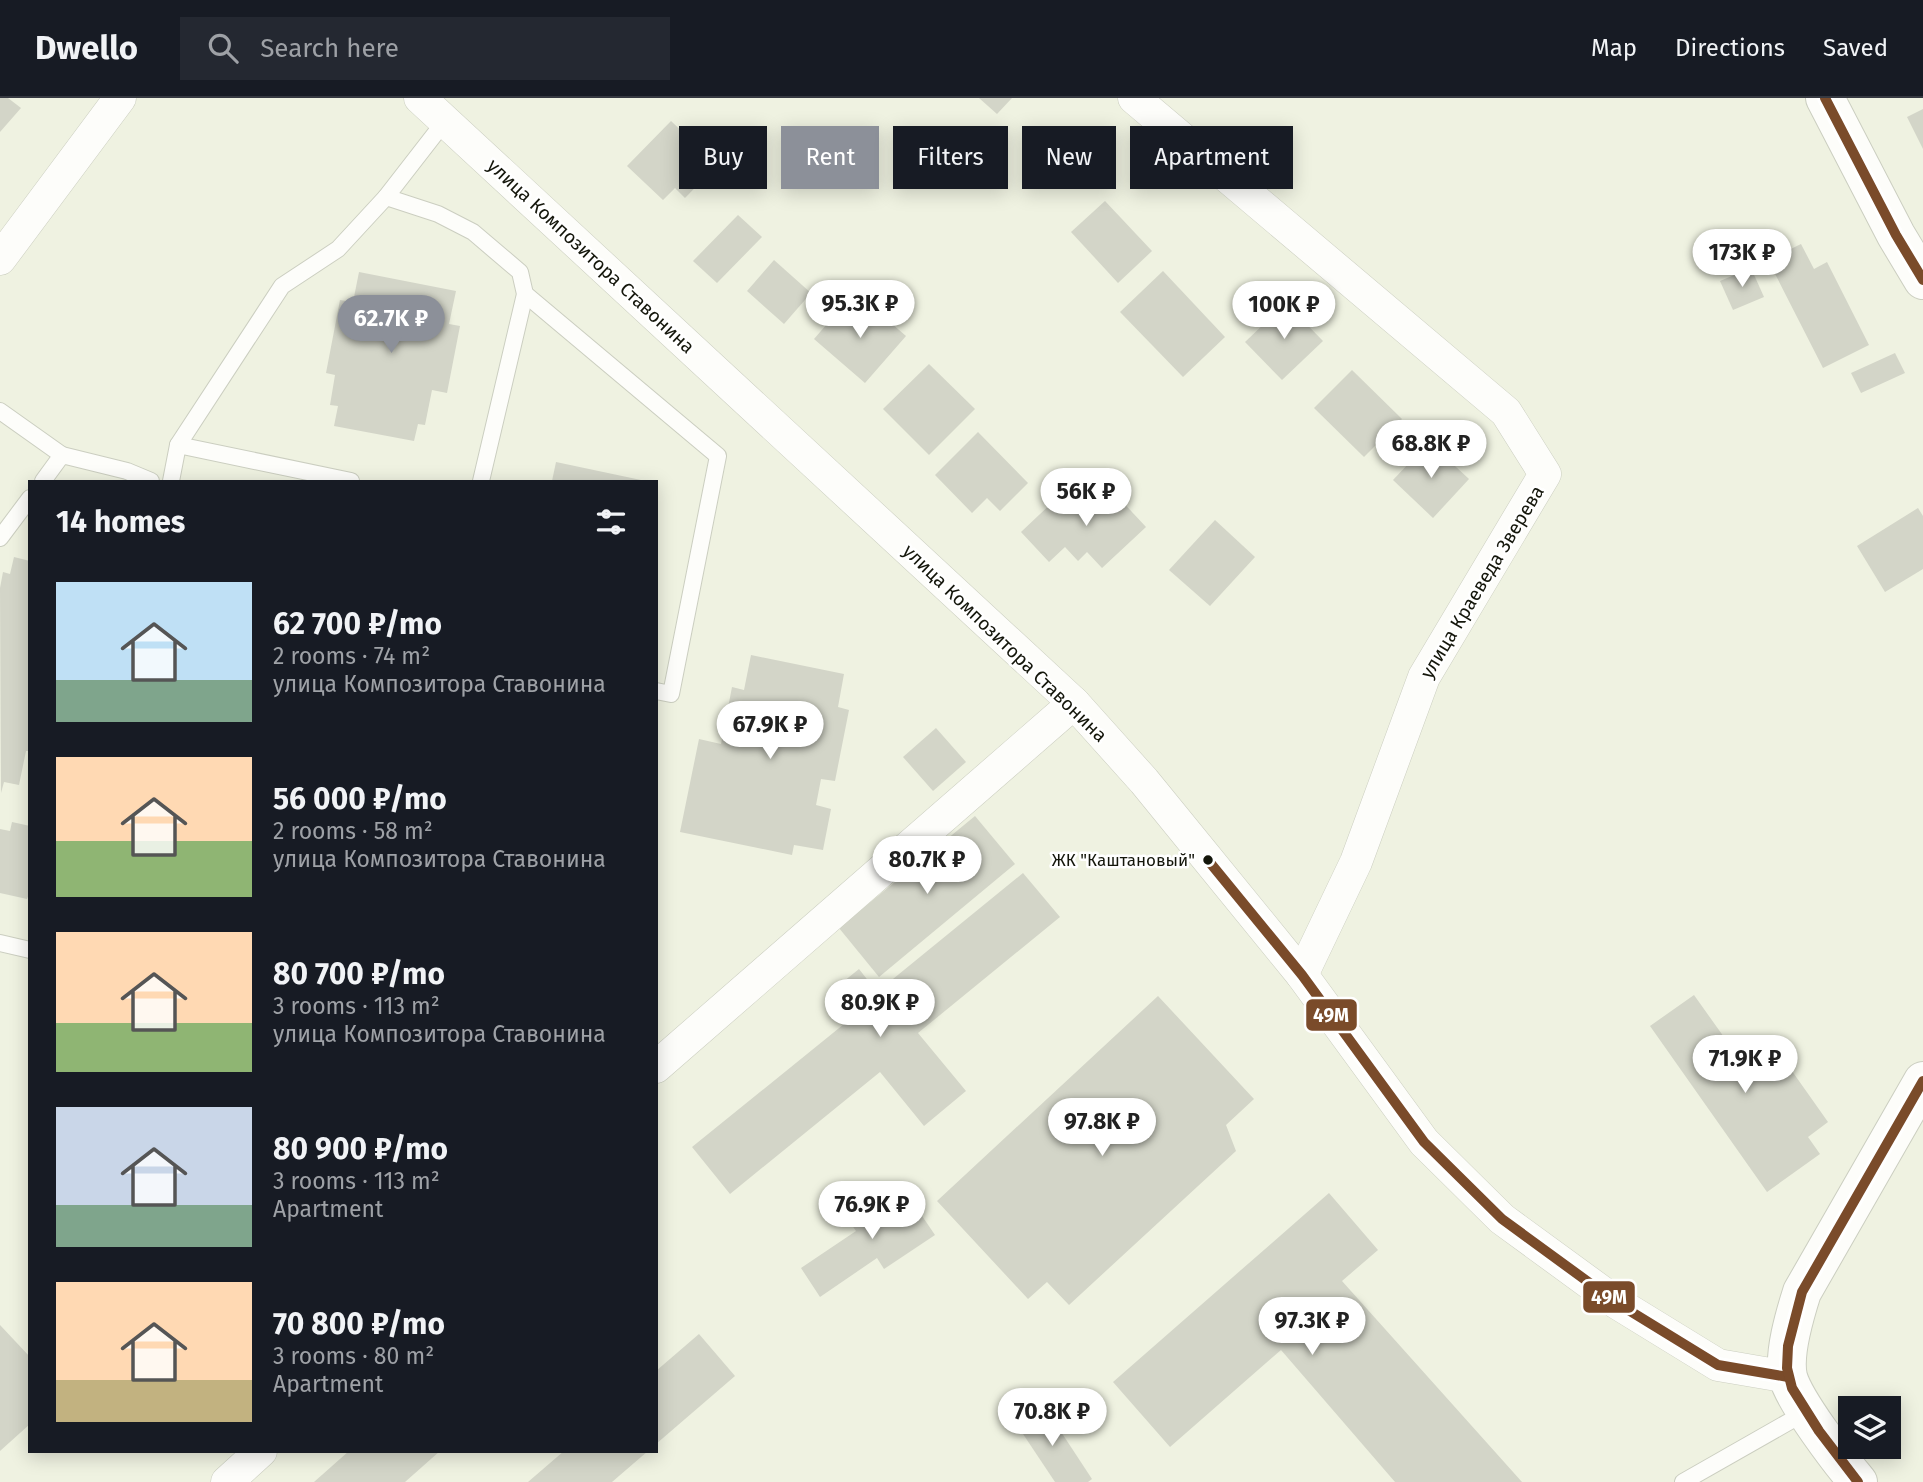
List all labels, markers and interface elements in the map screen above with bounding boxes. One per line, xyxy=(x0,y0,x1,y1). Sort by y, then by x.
search box xyxy=(180,17,670,80)
text: Dwello xyxy=(35,28,138,68)
icon: search xyxy=(204,29,242,67)
text: Search here xyxy=(260,33,399,64)
text: Map xyxy=(1591,34,1637,62)
text: Directions xyxy=(1675,34,1785,62)
text: Saved xyxy=(1823,34,1888,62)
chip: Buy xyxy=(679,126,767,189)
chip: Rent xyxy=(781,126,879,189)
chip: Filters xyxy=(893,126,1008,189)
chip: New xyxy=(1022,126,1116,189)
chip: Apartment xyxy=(1130,126,1293,189)
street label: улица Композитора Ставонина xyxy=(483,154,699,358)
pin: 173K ₽ xyxy=(1685,230,1799,289)
text: 173K ₽ xyxy=(1709,238,1775,266)
pin: 95.3K ₽ xyxy=(795,280,925,340)
pin: 100K ₽ xyxy=(1227,282,1341,341)
text: 95.3K ₽ xyxy=(822,289,898,317)
text: 100K ₽ xyxy=(1248,290,1320,318)
pin: 62.7K ₽ xyxy=(326,296,456,355)
text: 62.7K ₽ xyxy=(354,304,428,332)
pin: 68.8K ₽ xyxy=(1366,420,1496,480)
text: 68.8K ₽ xyxy=(1392,429,1470,457)
pin: 56K ₽ xyxy=(1037,468,1135,528)
text: 56K ₽ xyxy=(1057,477,1116,505)
street label: улица Краеведа Зверева xyxy=(1415,481,1549,683)
icon: filters xyxy=(592,503,630,541)
text: 14 homes xyxy=(56,504,185,540)
street label: улица Композитора Ставонина xyxy=(898,539,1112,747)
text: 62 700 ₽/mo xyxy=(273,606,442,642)
icon: home xyxy=(112,610,196,694)
text: 2 rooms · 74 m² xyxy=(273,642,430,670)
text: улица Композитора Ставонина xyxy=(273,670,606,698)
pin: 67.9K ₽ xyxy=(705,702,835,761)
text: 67.9K ₽ xyxy=(733,710,807,738)
text: 56 000 ₽/mo xyxy=(273,781,447,817)
icon: home xyxy=(112,785,196,869)
text: 2 rooms · 58 m² xyxy=(273,817,433,845)
pin: 80.7K ₽ xyxy=(862,836,992,896)
text: улица Композитора Ставонина xyxy=(273,845,606,873)
text: 80.7K ₽ xyxy=(889,845,965,873)
place label: ЖК "Каштановый" xyxy=(1052,850,1195,871)
marker: ЖК "Каштановый" xyxy=(1201,853,1215,867)
text: 80 700 ₽/mo xyxy=(273,956,445,992)
icon: home xyxy=(112,960,196,1044)
pin: 80.9K ₽ xyxy=(815,979,945,1039)
text: 80.9K ₽ xyxy=(841,988,919,1016)
text: 3 rooms · 113 m² xyxy=(273,992,440,1020)
line badge: 49М xyxy=(1305,998,1358,1032)
text: 49М xyxy=(1313,1004,1349,1027)
text: улица Композитора Ставонина xyxy=(273,1020,606,1048)
pin: 71.9K ₽ xyxy=(1680,1035,1810,1095)
text: 71.9K ₽ xyxy=(1709,1044,1781,1072)
pin: 97.8K ₽ xyxy=(1037,1098,1167,1158)
text: 97.8K ₽ xyxy=(1064,1107,1140,1135)
text: 80 900 ₽/mo xyxy=(273,1131,448,1167)
icon: home xyxy=(112,1135,196,1219)
text: 3 rooms · 113 m² xyxy=(273,1167,440,1195)
pin: 76.9K ₽ xyxy=(807,1182,937,1241)
text: 76.9K ₽ xyxy=(835,1190,909,1218)
text: Apartment xyxy=(273,1195,383,1223)
line badge: 49М xyxy=(1582,1280,1636,1314)
text: 49М xyxy=(1591,1286,1627,1309)
pin: 97.3K ₽ xyxy=(1247,1298,1377,1357)
text: 70 800 ₽/mo xyxy=(273,1306,445,1342)
text: 97.3K ₽ xyxy=(1275,1306,1349,1334)
icon: home xyxy=(112,1310,196,1394)
text: 3 rooms · 80 m² xyxy=(273,1342,434,1370)
text: Apartment xyxy=(273,1370,383,1398)
pin: 70.8K ₽ xyxy=(987,1388,1117,1448)
map controls xyxy=(1838,1396,1901,1459)
button: layers xyxy=(1838,1396,1901,1459)
text: 70.8K ₽ xyxy=(1014,1397,1090,1425)

